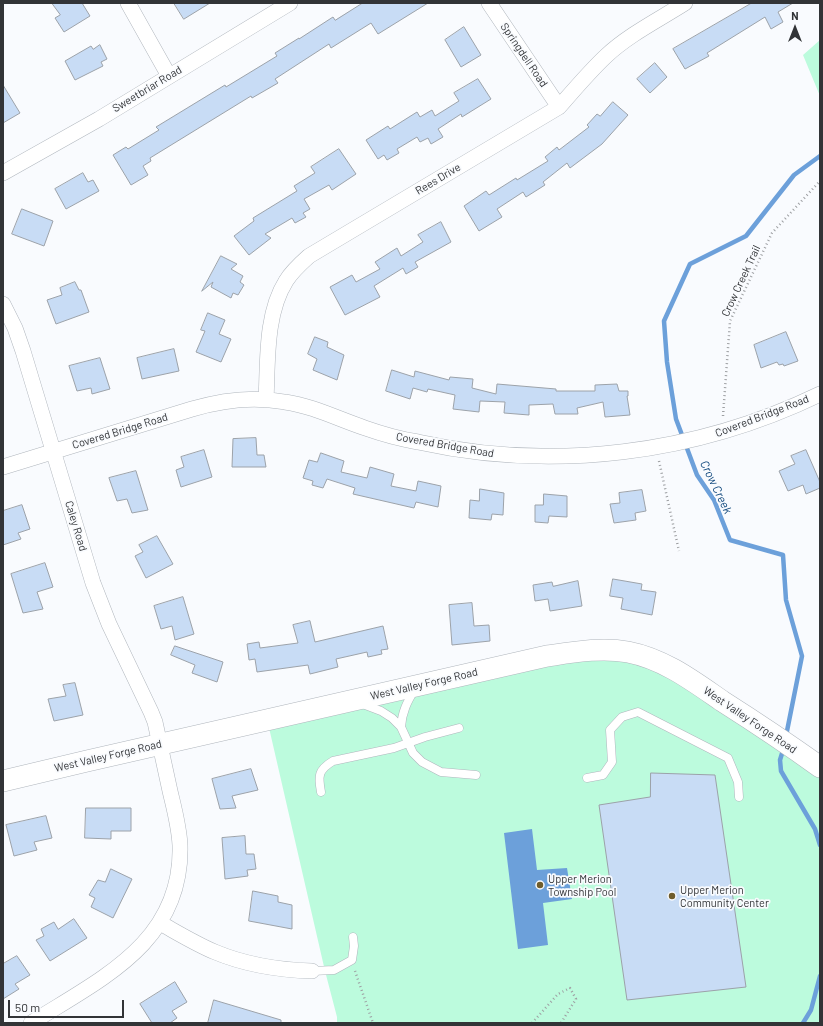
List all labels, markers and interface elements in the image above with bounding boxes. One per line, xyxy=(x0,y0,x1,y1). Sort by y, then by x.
north arrow xyxy=(775,8,815,48)
text: N xyxy=(791,9,799,22)
street label: Springdell Road xyxy=(498,20,550,90)
street label: Sweetbriar Road xyxy=(110,63,184,115)
street label: Rees Drive xyxy=(413,160,463,198)
street label: Crow Creek Trail xyxy=(719,243,763,319)
street label: Covered Bridge Road xyxy=(713,392,811,440)
street label: Covered Bridge Road xyxy=(71,410,169,452)
street label: Covered Bridge Road xyxy=(395,430,495,460)
water label: Crow Creek xyxy=(697,458,735,516)
street label: Caley Road xyxy=(62,499,90,553)
street label: West Valley Forge Road xyxy=(369,665,479,703)
street label: West Valley Forge Road xyxy=(701,684,799,756)
street label: West Valley Forge Road xyxy=(53,737,163,775)
place label: Upper Merion Township Pool xyxy=(548,872,616,898)
marker: Upper Merion Township Pool xyxy=(535,880,545,890)
place label: Upper Merion Community Center xyxy=(680,883,769,909)
marker: Upper Merion Community Center xyxy=(667,891,677,901)
scale bar xyxy=(10,992,126,1018)
text: 50 m xyxy=(15,1000,40,1014)

